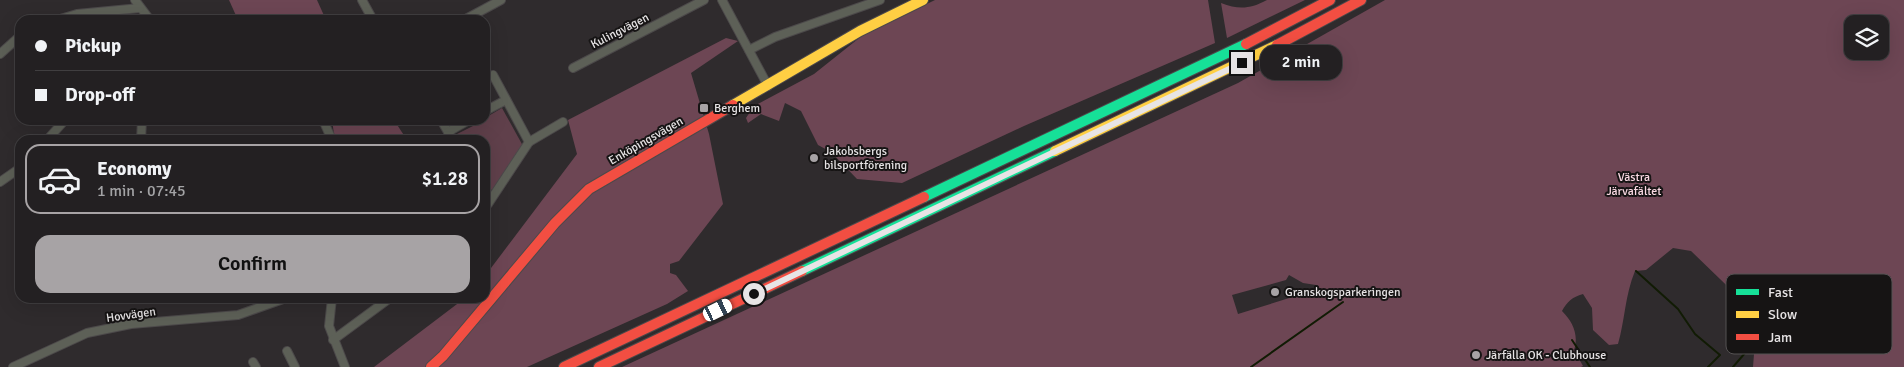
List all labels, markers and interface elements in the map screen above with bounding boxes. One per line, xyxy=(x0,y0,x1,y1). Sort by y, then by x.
street label: Kulingvägen xyxy=(588,10,652,52)
map controls xyxy=(1844,15,1889,60)
button: layers xyxy=(1844,15,1889,60)
text: Pickup xyxy=(65,34,121,58)
callout: 2 min xyxy=(1260,46,1342,80)
route end xyxy=(1231,52,1253,74)
text: 2 min xyxy=(1282,52,1320,72)
text: Drop-off xyxy=(65,83,135,107)
place label: Berghem xyxy=(714,101,760,116)
marker: Berghem xyxy=(698,102,710,114)
street label: Enköpingsvägen xyxy=(606,114,686,168)
place label: Jakobsbergs bilsportförening xyxy=(824,144,907,173)
marker: Jakobsbergs bilsportförening xyxy=(808,152,820,164)
icon: car xyxy=(37,157,82,202)
text: Economy xyxy=(97,157,171,181)
text: $1.28 xyxy=(422,167,468,191)
park label: Västra Järvafältet xyxy=(1606,170,1662,199)
text: 1 min · 07:45 xyxy=(97,181,186,201)
button: Confirm xyxy=(35,235,470,293)
legend xyxy=(1726,274,1892,354)
route start xyxy=(743,283,765,305)
text: Fast xyxy=(1768,284,1793,301)
place label: Granskogsparkeringen xyxy=(1285,285,1401,300)
marker: Granskogsparkeringen xyxy=(1269,286,1281,298)
car xyxy=(701,297,734,323)
street label: Hovvägen xyxy=(105,304,157,326)
text: Slow xyxy=(1768,306,1797,323)
text: Jam xyxy=(1768,329,1792,346)
place label: Järfälla OK - Clubhouse xyxy=(1486,348,1606,363)
marker: Järfälla OK - Clubhouse xyxy=(1470,349,1482,361)

